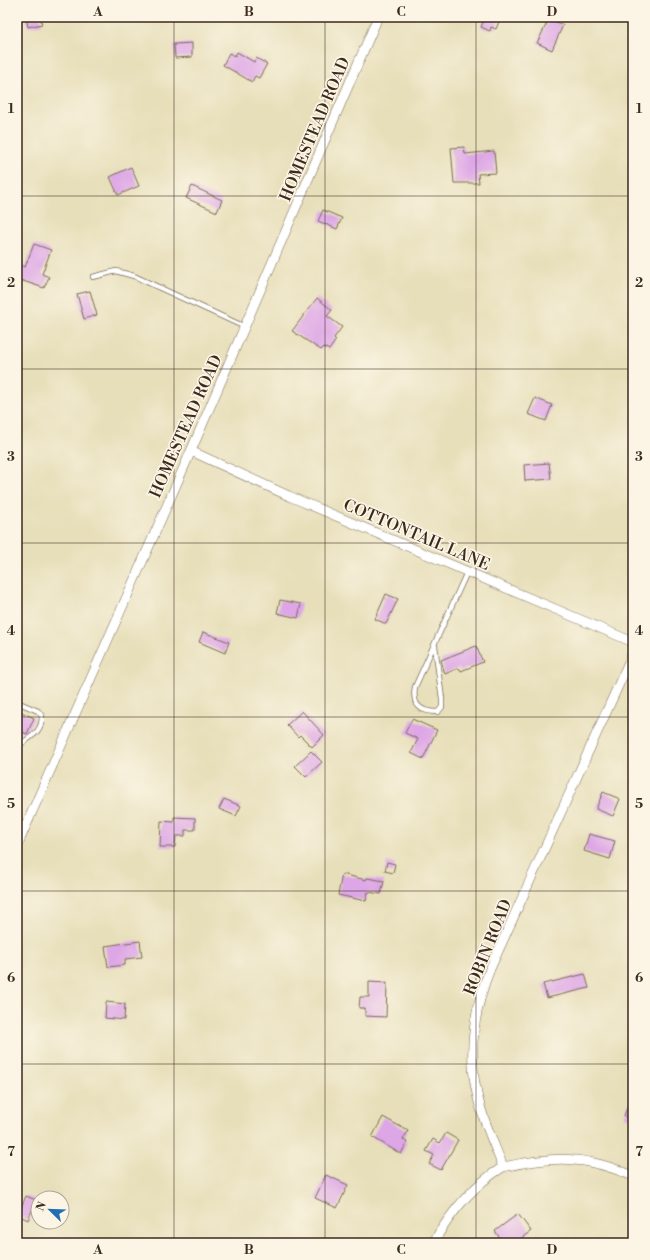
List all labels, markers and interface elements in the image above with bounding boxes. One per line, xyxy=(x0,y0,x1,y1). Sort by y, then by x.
text: A xyxy=(92,4,103,20)
text: B xyxy=(244,4,254,20)
text: C xyxy=(396,4,406,20)
text: D xyxy=(547,4,557,20)
street label: HOMESTEAD ROAD xyxy=(275,54,354,205)
text: 1 xyxy=(8,101,15,117)
text: 1 xyxy=(636,101,643,117)
text: 2 xyxy=(7,275,15,291)
text: 2 xyxy=(635,275,643,291)
street label: HOMESTEAD ROAD xyxy=(145,352,227,501)
text: 3 xyxy=(7,449,15,465)
text: 3 xyxy=(635,449,643,465)
street label: COTTONTAIL LANE xyxy=(340,495,493,575)
text: 4 xyxy=(7,623,16,639)
text: 4 xyxy=(635,623,644,639)
text: 5 xyxy=(7,796,15,812)
text: 5 xyxy=(635,796,643,812)
street label: ROBIN ROAD xyxy=(460,896,516,998)
text: 6 xyxy=(7,970,15,986)
text: 6 xyxy=(635,970,643,986)
text: 7 xyxy=(7,1144,15,1160)
text: 7 xyxy=(635,1144,643,1160)
north arrow xyxy=(30,1190,70,1230)
text: N xyxy=(34,1199,50,1213)
text: A xyxy=(92,1242,103,1258)
text: B xyxy=(244,1242,254,1258)
text: C xyxy=(396,1242,406,1258)
text: D xyxy=(547,1242,557,1258)

